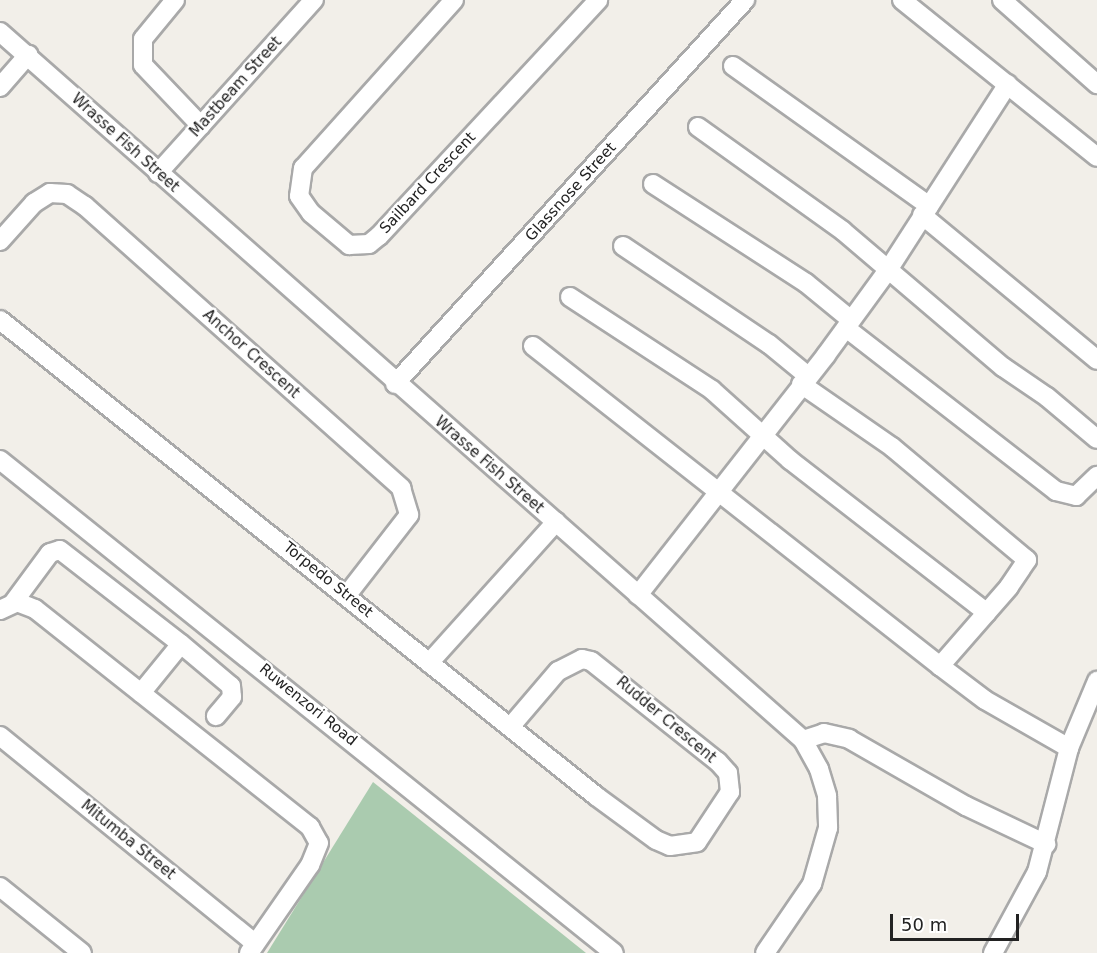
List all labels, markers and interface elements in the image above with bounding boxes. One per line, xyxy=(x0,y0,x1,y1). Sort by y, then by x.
street label: Mastbeam Street xyxy=(186,33,286,141)
street label: Wrasse Fish Street xyxy=(68,90,182,196)
street label: Sailbard Crescent xyxy=(376,129,480,237)
street label: Glassnose Street xyxy=(522,139,620,245)
street label: Anchor Crescent xyxy=(199,306,303,402)
street label: Wrasse Fish Street xyxy=(431,413,547,517)
street label: Torpedo Street xyxy=(280,538,376,622)
street label: Ruwenzori Road xyxy=(256,660,360,750)
street label: Rudder Crescent xyxy=(612,673,720,767)
street label: Mitumba Street xyxy=(77,796,179,884)
scale bar xyxy=(893,902,1022,940)
text: 50 m xyxy=(901,914,947,935)

